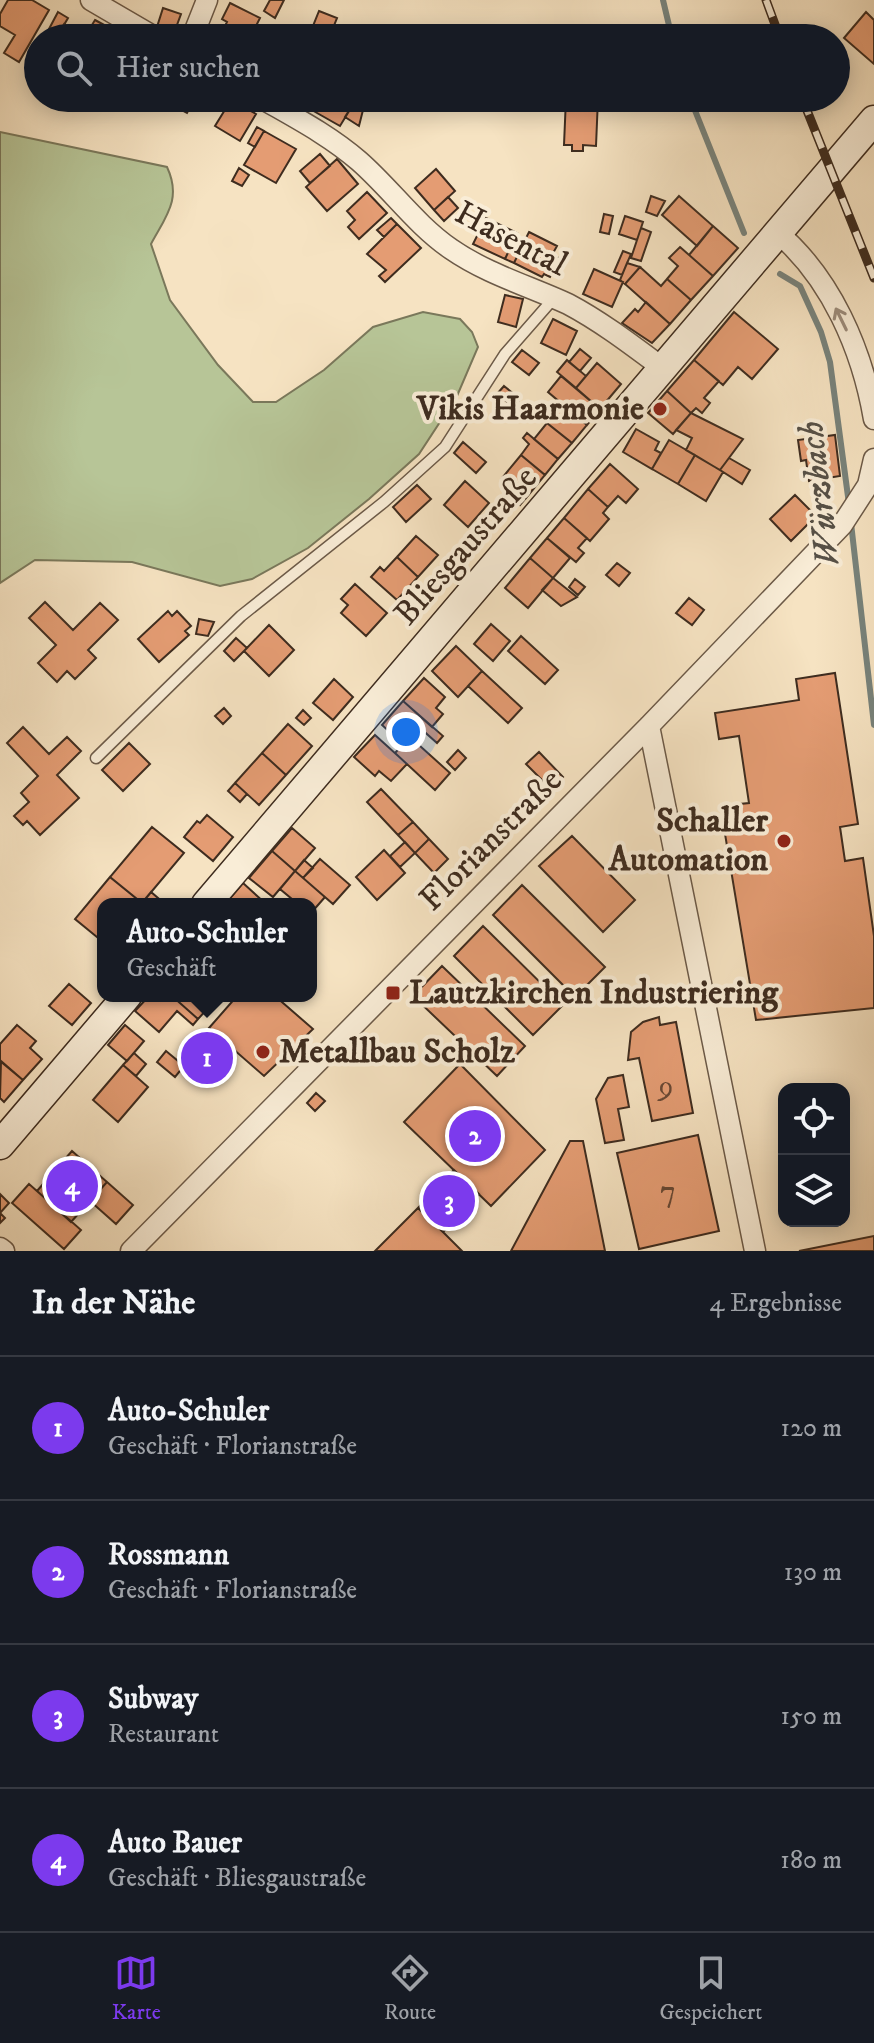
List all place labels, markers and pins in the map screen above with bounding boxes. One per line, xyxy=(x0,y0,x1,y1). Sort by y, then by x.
place label: Vikis Haarmonie xyxy=(415,388,644,430)
marker: Vikis Haarmonie xyxy=(651,400,669,418)
place label: Schaller Automation xyxy=(608,800,768,881)
marker: Schaller Automation xyxy=(775,832,793,850)
place label: Lautzkirchen Industriering xyxy=(409,972,780,1014)
marker: Lautzkirchen Industriering xyxy=(384,984,402,1002)
pin: 1 xyxy=(181,1028,233,1088)
place label: Metallbau Scholz xyxy=(279,1031,515,1073)
marker: Metallbau Scholz xyxy=(254,1043,272,1061)
pin: 2 xyxy=(449,1106,501,1166)
pin: 4 xyxy=(46,1156,98,1216)
pin: 3 xyxy=(423,1171,475,1231)

